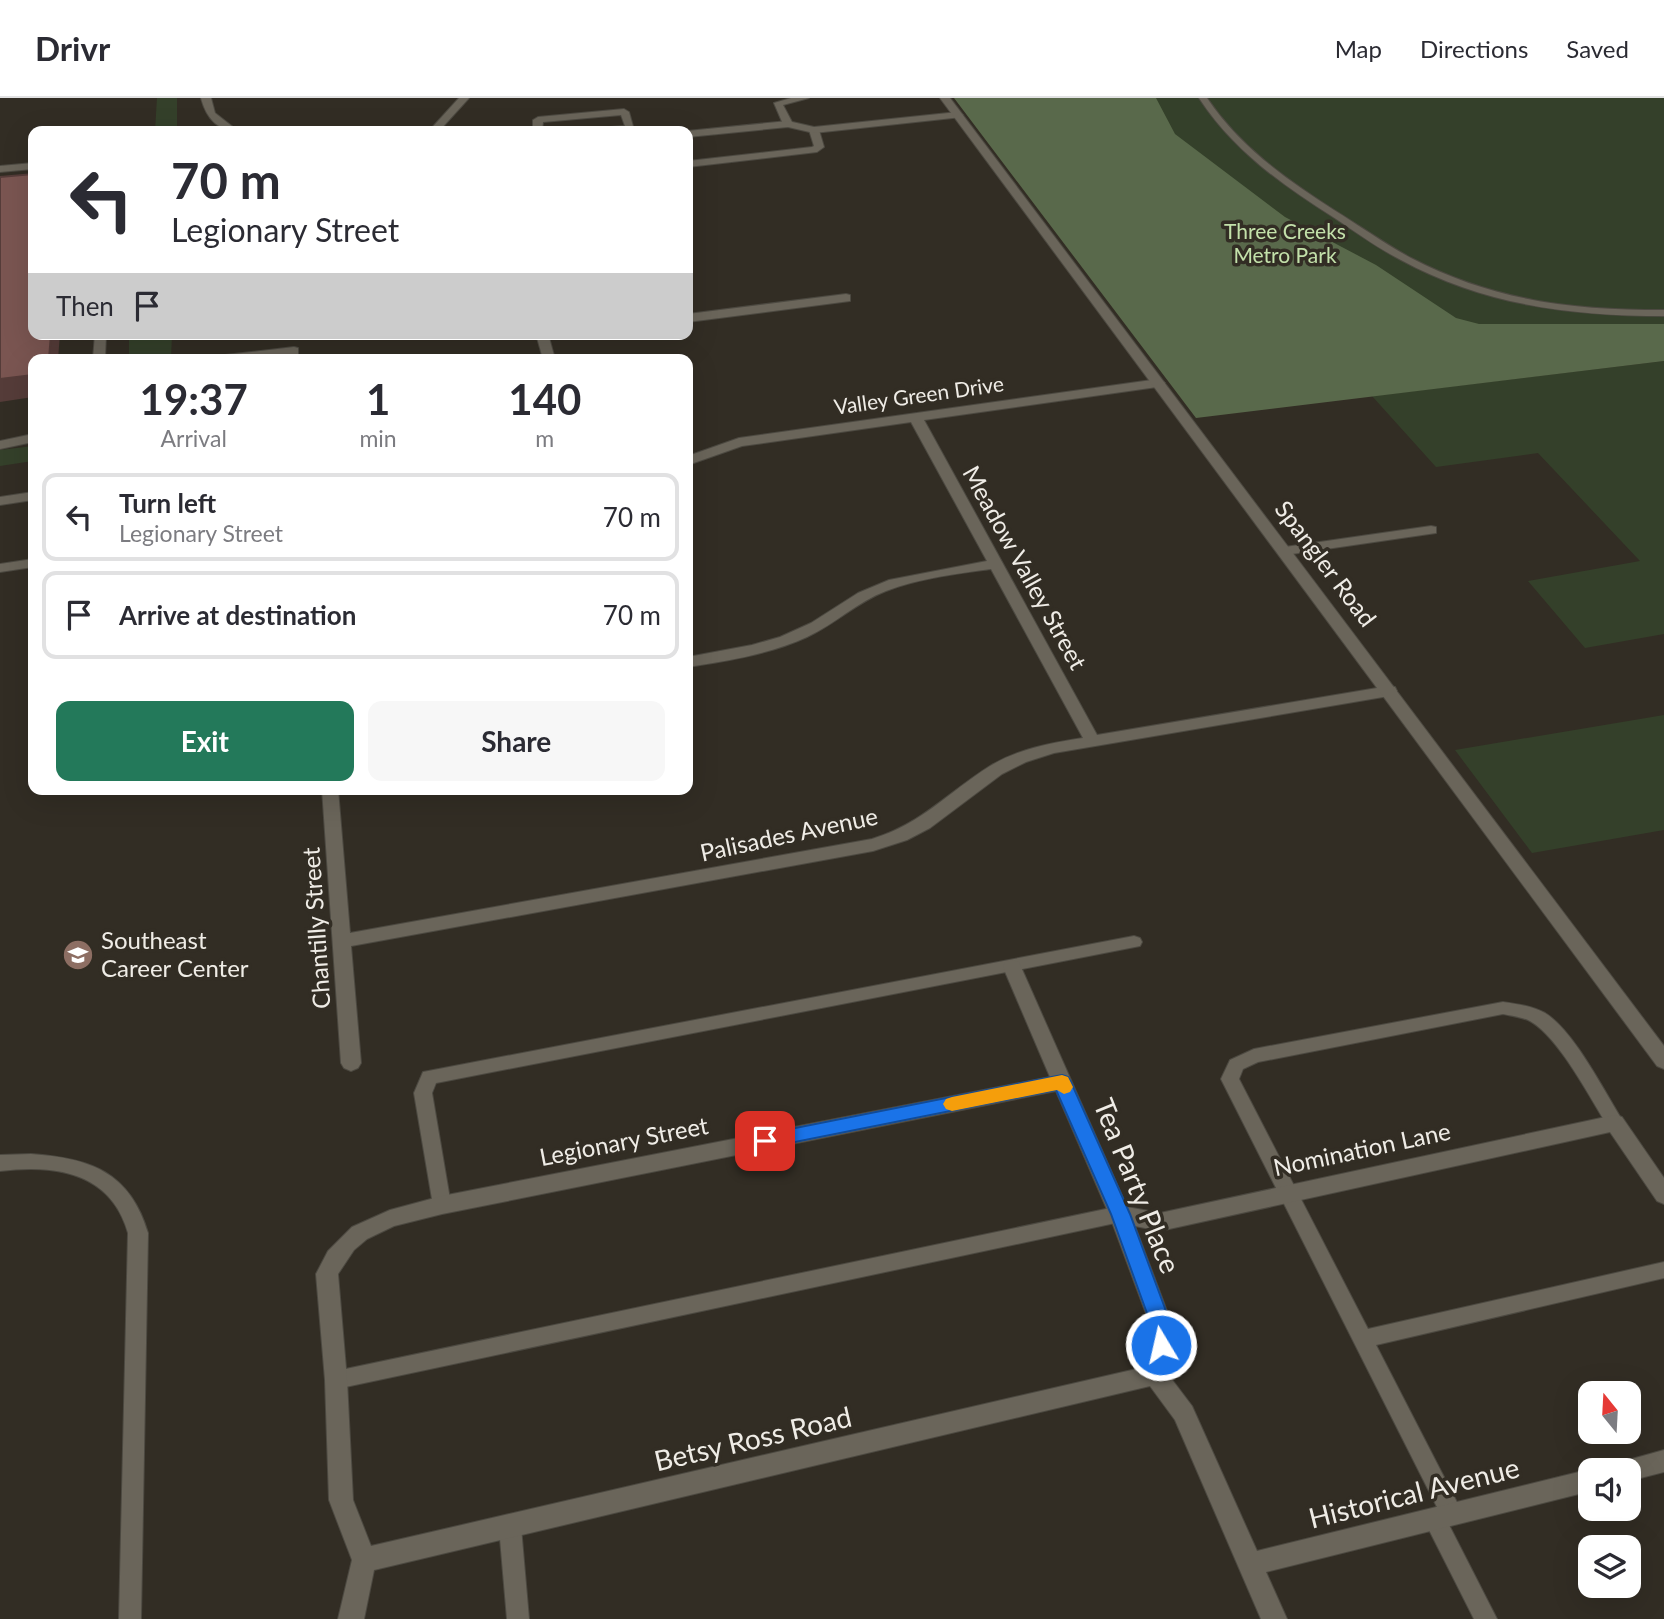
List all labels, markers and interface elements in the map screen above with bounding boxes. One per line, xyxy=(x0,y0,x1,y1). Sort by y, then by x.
text: Drivr xyxy=(35,28,110,68)
text: Map xyxy=(1335,34,1382,63)
text: Directions xyxy=(1420,34,1528,63)
text: Saved xyxy=(1566,34,1629,63)
text: 70 m xyxy=(171,151,281,209)
icon: left xyxy=(56,154,147,245)
text: Legionary Street xyxy=(171,210,399,249)
park label: Three Creeks Metro Park xyxy=(1224,218,1346,267)
icon: arrive xyxy=(128,287,166,325)
text: Then xyxy=(56,290,114,322)
street label: Valley Green Drive xyxy=(832,370,1005,419)
text: 19:37 xyxy=(140,374,248,424)
text: 1 xyxy=(366,374,390,424)
text: 140 xyxy=(508,374,581,424)
text: Arrival xyxy=(161,424,227,452)
text: min xyxy=(359,424,397,452)
text: m xyxy=(535,424,554,452)
street label: Meadow Valley Street xyxy=(957,460,1094,674)
text: Turn left xyxy=(119,487,216,519)
street label: Spangler Road xyxy=(1269,494,1383,632)
icon: left xyxy=(60,498,98,536)
text: 70 m xyxy=(603,501,661,533)
text: Legionary Street xyxy=(119,519,283,547)
icon: arrive xyxy=(60,596,98,634)
text: Arrive at destination xyxy=(119,599,356,631)
text: 70 m xyxy=(603,599,661,631)
button: Exit xyxy=(56,701,354,781)
button: Share xyxy=(368,701,665,781)
street label: Palisades Avenue xyxy=(697,801,880,867)
street label: Chantilly Street xyxy=(295,846,336,1010)
place label: Southeast Career Center xyxy=(101,925,249,982)
school or university icon: Southeast Career Center xyxy=(61,938,95,972)
street label: Tea Party Place xyxy=(1087,1093,1188,1278)
street label: Legionary Street xyxy=(537,1110,711,1171)
pin xyxy=(735,1111,795,1171)
street label: Nomination Lane xyxy=(1270,1116,1453,1181)
icon: arrive xyxy=(746,1122,784,1160)
position arrow xyxy=(1124,1308,1198,1382)
north arrow xyxy=(1578,1381,1642,1444)
map controls xyxy=(1578,1381,1641,1598)
street label: Betsy Ross Road xyxy=(651,1399,855,1477)
street label: Historical Avenue xyxy=(1305,1449,1522,1535)
button: sound xyxy=(1578,1458,1641,1521)
button: layers xyxy=(1578,1535,1641,1598)

